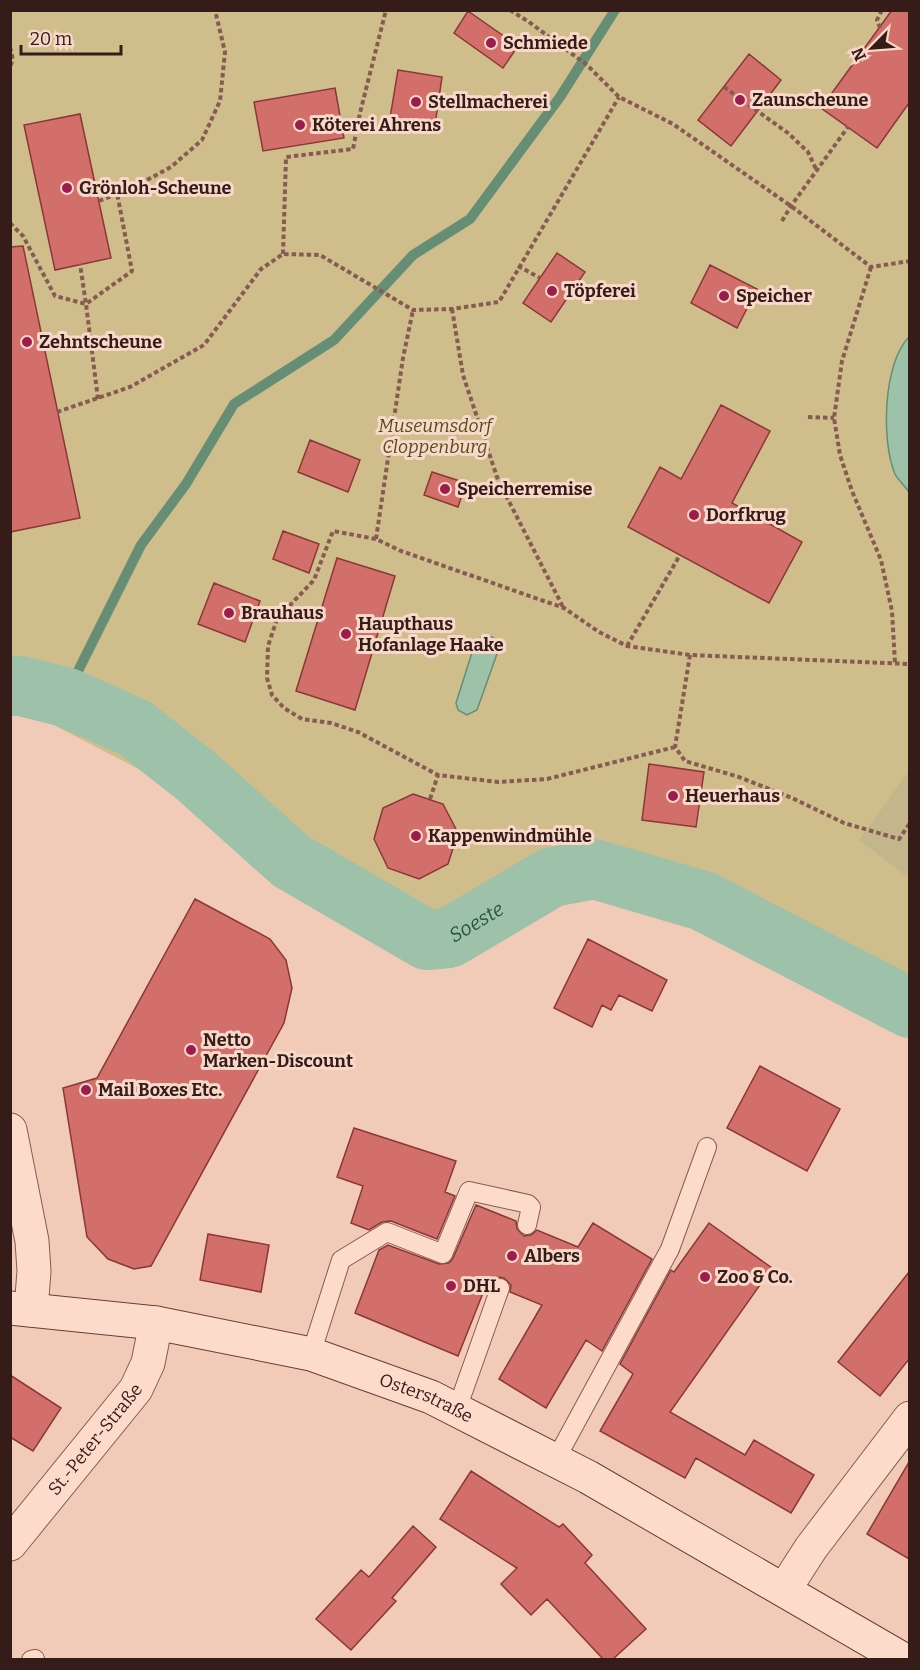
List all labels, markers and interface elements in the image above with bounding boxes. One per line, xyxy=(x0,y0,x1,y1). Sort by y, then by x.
scale bar xyxy=(21,18,122,56)
north arrow xyxy=(842,18,902,78)
text: 20 m xyxy=(30,28,72,50)
place label: Schmiede xyxy=(503,32,588,54)
marker: Schmiede xyxy=(484,36,498,50)
text: N xyxy=(848,45,870,64)
place label: Zaunscheune xyxy=(752,89,869,111)
place label: Stellmacherei xyxy=(428,91,548,113)
marker: Zaunscheune xyxy=(733,93,747,107)
marker: Stellmacherei xyxy=(409,95,423,109)
place label: Köterei Ahrens xyxy=(312,114,441,136)
marker: Köterei Ahrens xyxy=(293,118,307,132)
place label: Grönloh-Scheune xyxy=(79,177,232,199)
marker: Grönloh-Scheune xyxy=(60,181,74,195)
place label: Töpferei xyxy=(564,280,636,302)
marker: Töpferei xyxy=(545,284,559,298)
place label: Speicher xyxy=(736,285,812,307)
marker: Speicher xyxy=(717,289,731,303)
place label: Zehntscheune xyxy=(39,331,162,353)
marker: Zehntscheune xyxy=(20,335,34,349)
park label: Museumsdorf Cloppenburg xyxy=(378,415,495,458)
place label: Speicherremise xyxy=(457,478,593,500)
marker: Speicherremise xyxy=(438,482,452,496)
place label: Dorfkrug xyxy=(706,504,786,526)
marker: Dorfkrug xyxy=(687,508,701,522)
place label: Brauhaus xyxy=(241,602,324,624)
marker: Brauhaus xyxy=(222,606,236,620)
place label: Haupthaus Hofanlage Haake xyxy=(358,613,504,656)
marker: Haupthaus Hofanlage Haake xyxy=(339,627,353,641)
place label: Heuerhaus xyxy=(685,785,780,807)
marker: Heuerhaus xyxy=(666,789,680,803)
place label: Kappenwindmühle xyxy=(428,825,592,847)
marker: Kappenwindmühle xyxy=(409,829,423,843)
water label: Soeste xyxy=(445,897,508,947)
place label: Netto Marken-Discount xyxy=(203,1029,353,1072)
marker: Netto Marken-Discount xyxy=(184,1043,198,1057)
place label: Mail Boxes Etc. xyxy=(98,1079,222,1101)
marker: Mail Boxes Etc. xyxy=(79,1083,93,1097)
place label: Albers xyxy=(524,1245,580,1267)
marker: Albers xyxy=(505,1249,519,1263)
place label: Zoo & Co. xyxy=(717,1266,793,1288)
marker: Zoo & Co. xyxy=(698,1270,712,1284)
place label: DHL xyxy=(463,1275,500,1297)
marker: DHL xyxy=(444,1279,458,1293)
street label: Osterstraße xyxy=(376,1368,477,1427)
street label: St.-Peter-Straße xyxy=(43,1379,147,1500)

